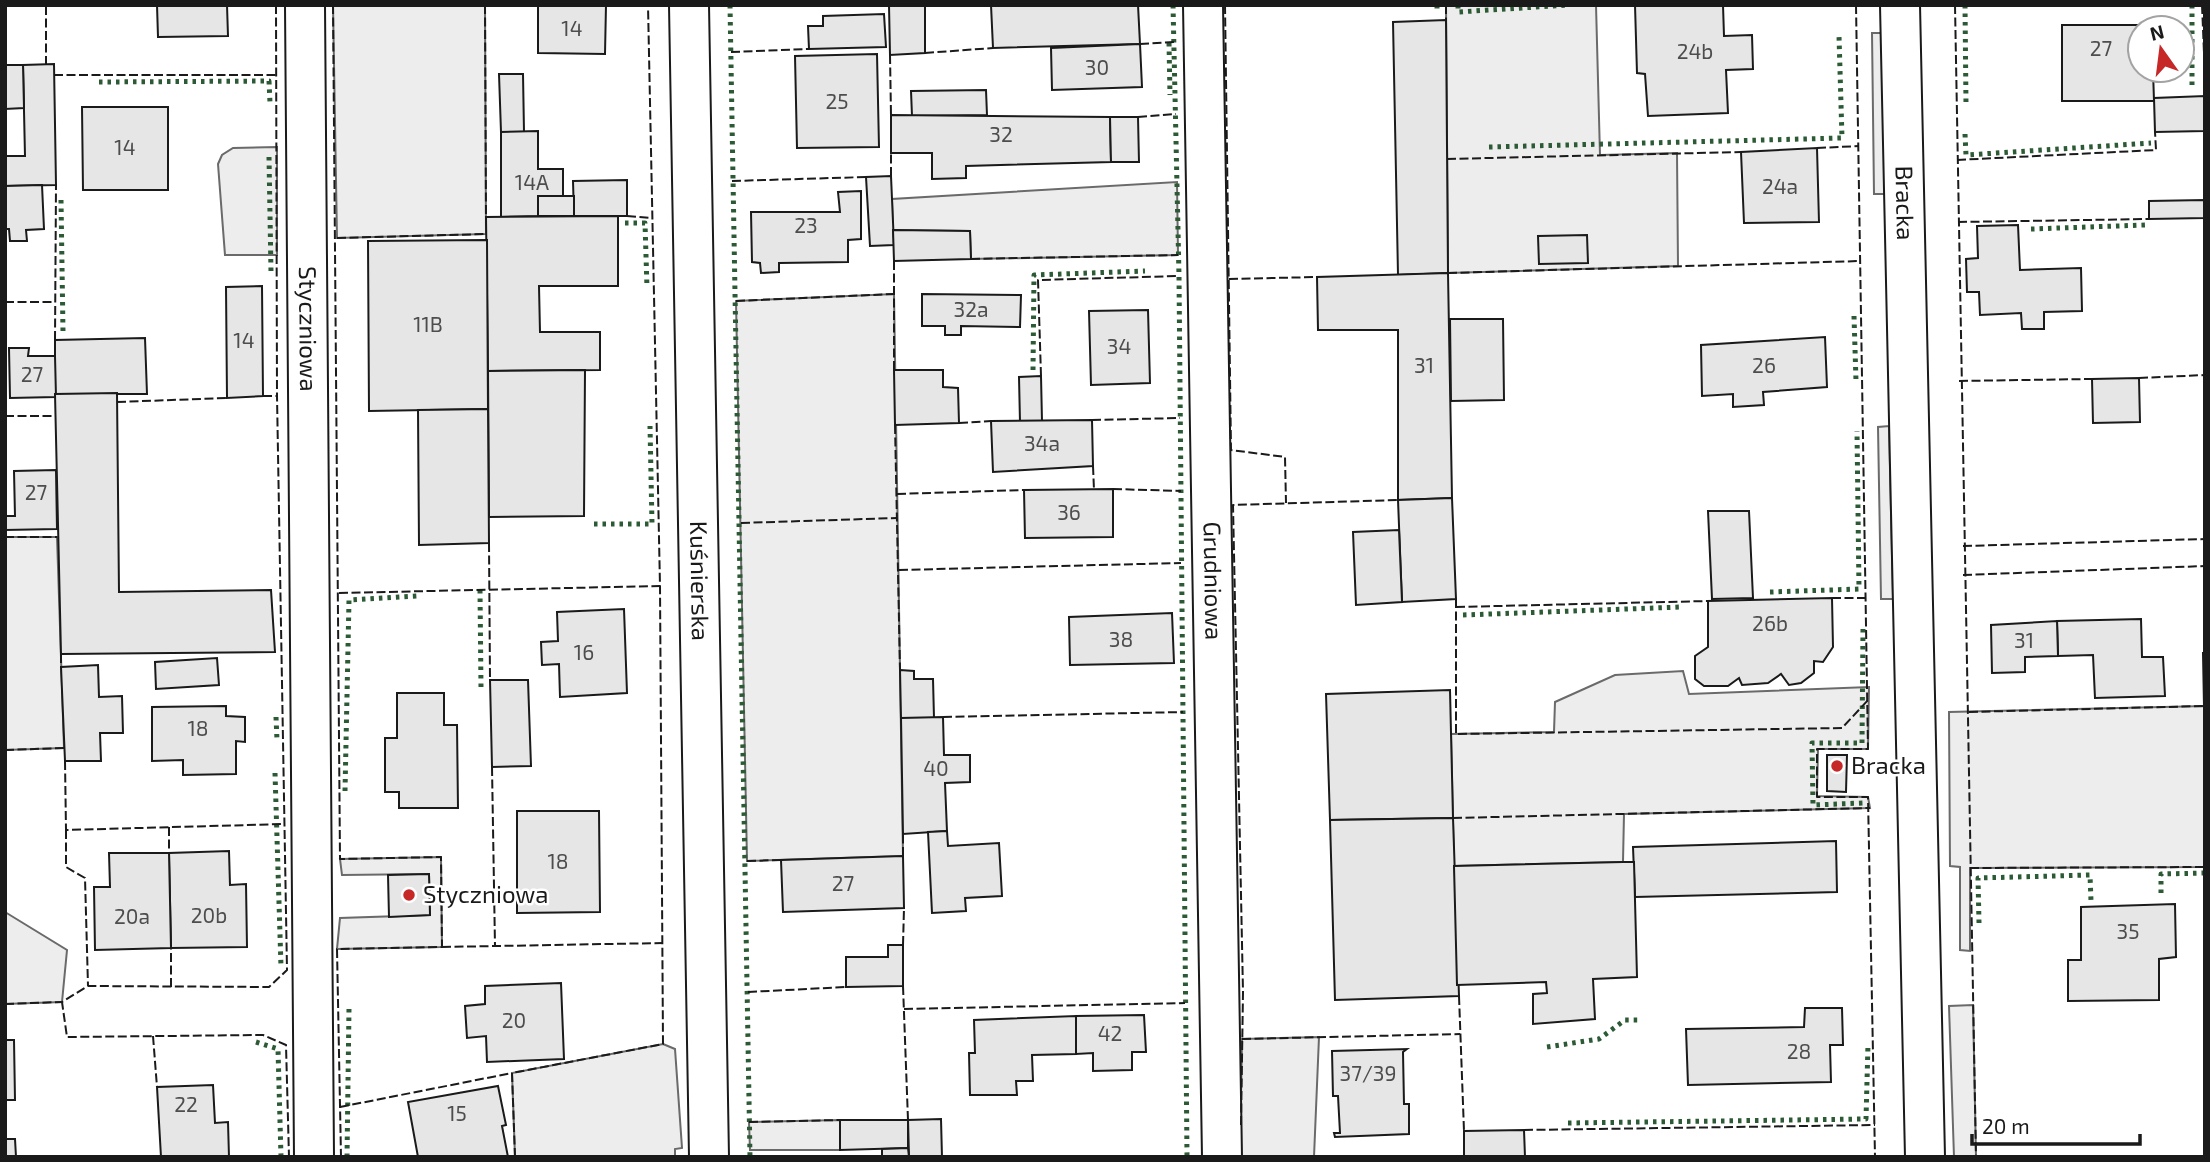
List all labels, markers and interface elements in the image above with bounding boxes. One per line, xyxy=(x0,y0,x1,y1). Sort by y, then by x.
north arrow xyxy=(2126,14,2196,84)
house number: 14 xyxy=(561,15,583,40)
text: N xyxy=(2147,19,2166,45)
house number: 27 xyxy=(2090,35,2113,60)
house number: 24b xyxy=(1677,38,1713,63)
house number: 30 xyxy=(1085,54,1109,79)
house number: 25 xyxy=(825,88,849,113)
house number: 32 xyxy=(989,121,1013,146)
house number: 14 xyxy=(114,134,136,159)
street label: Bracka xyxy=(1890,165,1921,241)
house number: 14A xyxy=(515,169,549,194)
house number: 24a xyxy=(1762,173,1798,198)
house number: 23 xyxy=(794,212,818,237)
street label: Styczniowa xyxy=(294,266,324,392)
house number: 32a xyxy=(953,296,989,321)
house number: 11B xyxy=(413,311,443,336)
house number: 14 xyxy=(233,327,255,352)
house number: 34 xyxy=(1107,333,1131,358)
house number: 31 xyxy=(1414,352,1434,377)
house number: 26 xyxy=(1752,352,1776,377)
house number: 27 xyxy=(21,361,44,386)
house number: 34a xyxy=(1024,430,1060,455)
house number: 27 xyxy=(25,479,48,504)
house number: 36 xyxy=(1057,499,1081,524)
street label: Kuśnierska xyxy=(685,521,716,641)
street label: Grudniowa xyxy=(1199,521,1229,640)
house number: 26b xyxy=(1752,610,1788,635)
house number: 38 xyxy=(1109,626,1133,651)
house number: 31 xyxy=(2014,627,2034,652)
house number: 16 xyxy=(574,639,594,664)
house number: 18 xyxy=(187,715,209,740)
place label: Bracka xyxy=(1851,750,1926,779)
house number: 40 xyxy=(923,755,949,780)
marker: Bracka xyxy=(1829,758,1845,774)
house number: 18 xyxy=(547,848,569,873)
house number: 27 xyxy=(832,870,855,895)
place label: Styczniowa xyxy=(423,879,548,908)
marker: Styczniowa xyxy=(401,887,417,903)
house number: 20b xyxy=(191,902,227,927)
house number: 20a xyxy=(114,903,150,928)
house number: 35 xyxy=(2117,918,2139,943)
house number: 20 xyxy=(502,1007,526,1032)
house number: 42 xyxy=(1098,1020,1122,1045)
house number: 28 xyxy=(1787,1038,1811,1063)
house number: 37/39 xyxy=(1340,1060,1396,1085)
house number: 22 xyxy=(174,1091,198,1116)
house number: 15 xyxy=(447,1100,467,1125)
scale bar xyxy=(1972,1102,2140,1146)
text: 20 m xyxy=(1982,1113,2030,1138)

